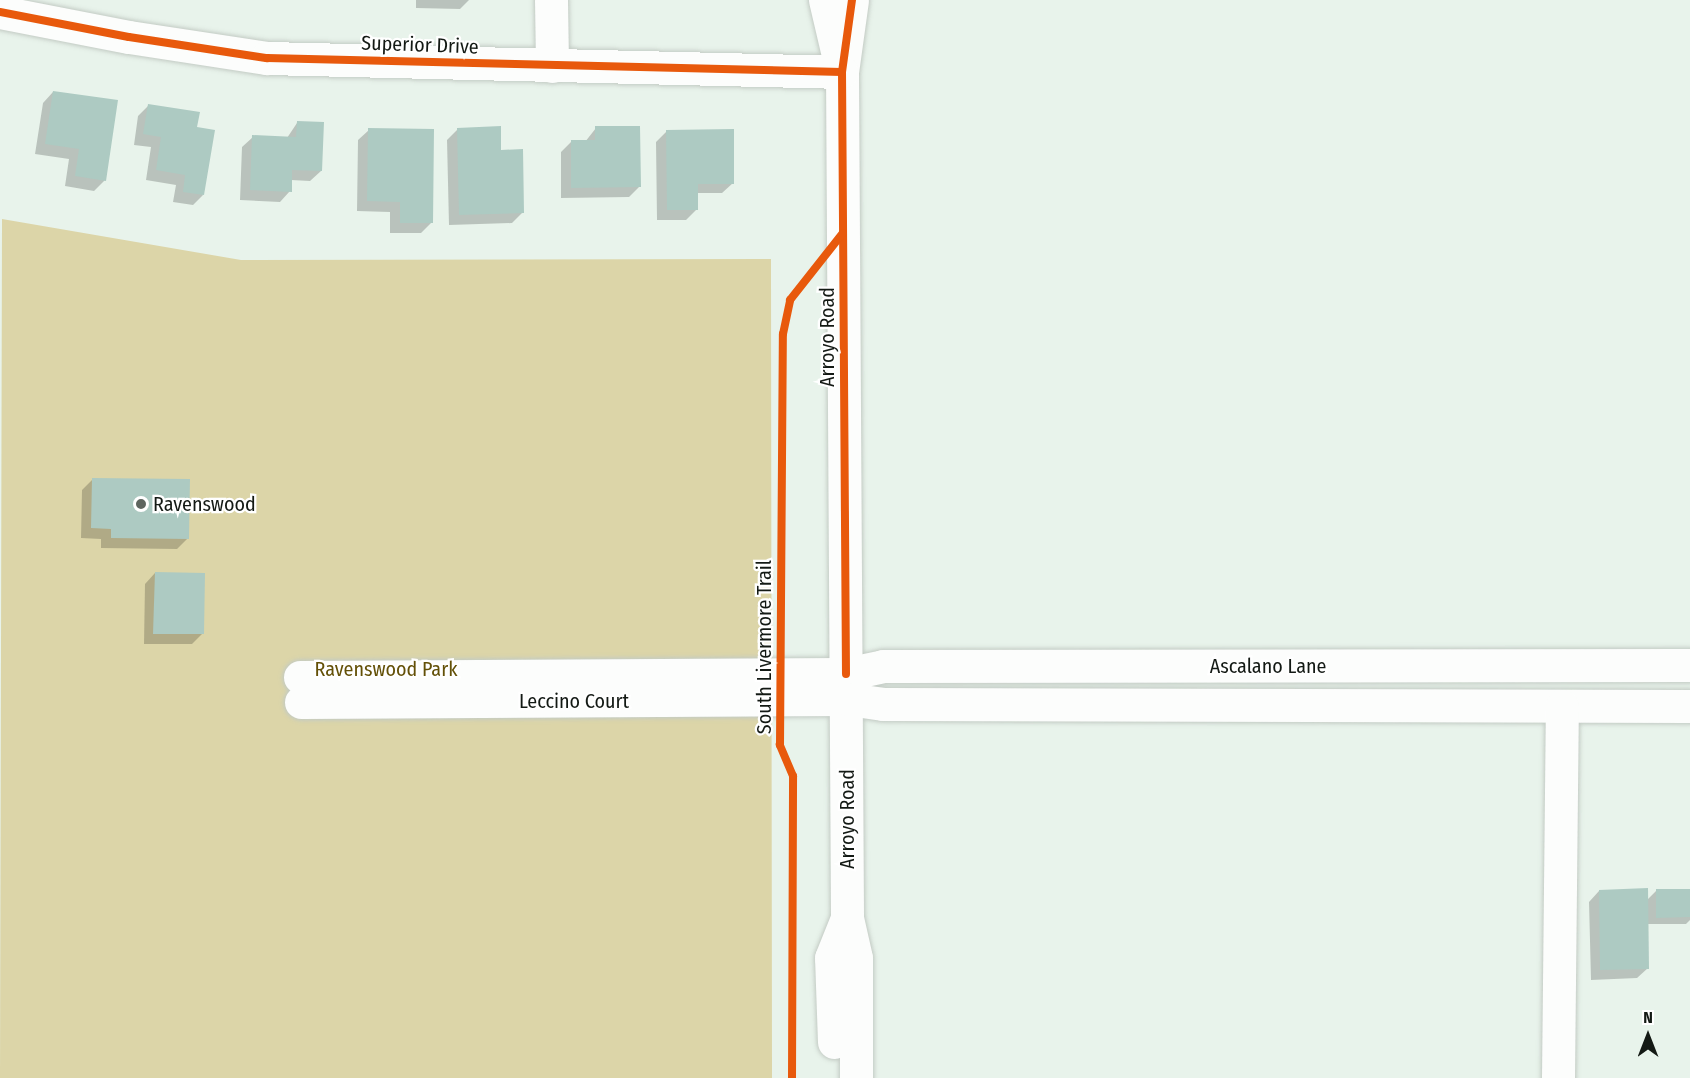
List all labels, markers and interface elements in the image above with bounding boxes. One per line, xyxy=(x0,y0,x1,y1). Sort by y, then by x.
street label: Superior Drive xyxy=(361,31,479,59)
street label: Arroyo Road xyxy=(815,287,839,387)
place label: Ravenswood xyxy=(153,492,256,516)
marker: Ravenswood xyxy=(134,497,148,511)
street label: South Livermore Trail xyxy=(752,560,776,734)
street label: Ascalano Lane xyxy=(1210,654,1326,678)
park label: Ravenswood Park xyxy=(315,657,457,681)
street label: Leccino Court xyxy=(519,689,629,713)
street label: Arroyo Road xyxy=(835,769,859,869)
north arrow xyxy=(1618,1006,1678,1066)
text: N xyxy=(1643,1008,1653,1027)

